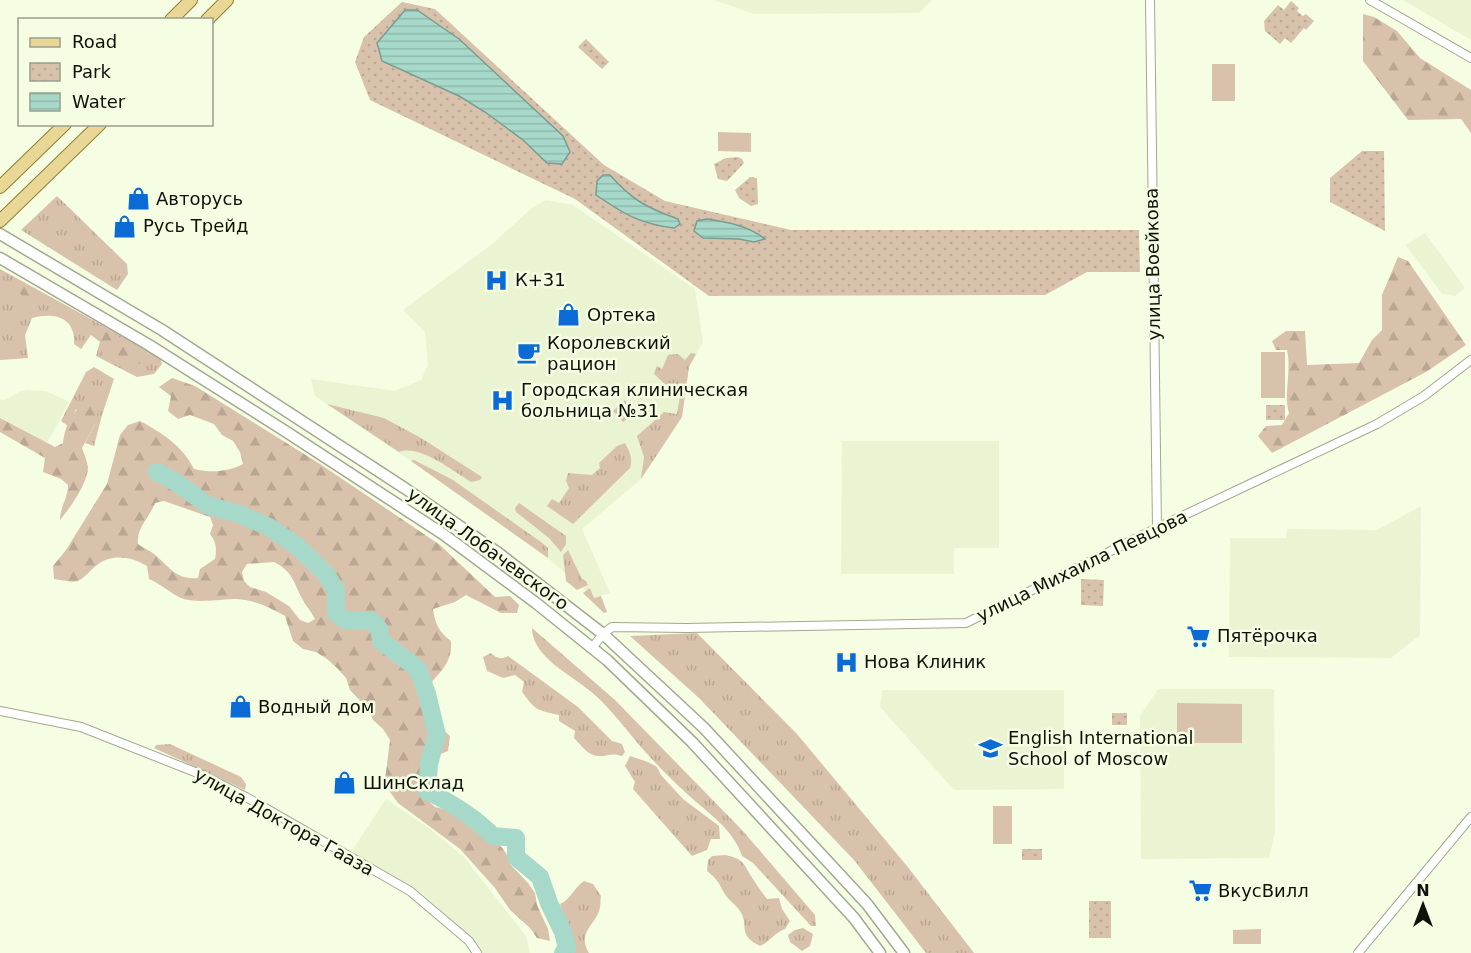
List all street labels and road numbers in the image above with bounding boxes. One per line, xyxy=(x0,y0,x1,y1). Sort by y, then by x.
street label: улица Воейкова xyxy=(1141,188,1164,340)
street label: улица Лобачевского xyxy=(404,483,573,614)
street label: улица Михаила Певцова xyxy=(973,505,1191,626)
street label: улица Доктора Гааза xyxy=(191,763,378,880)

